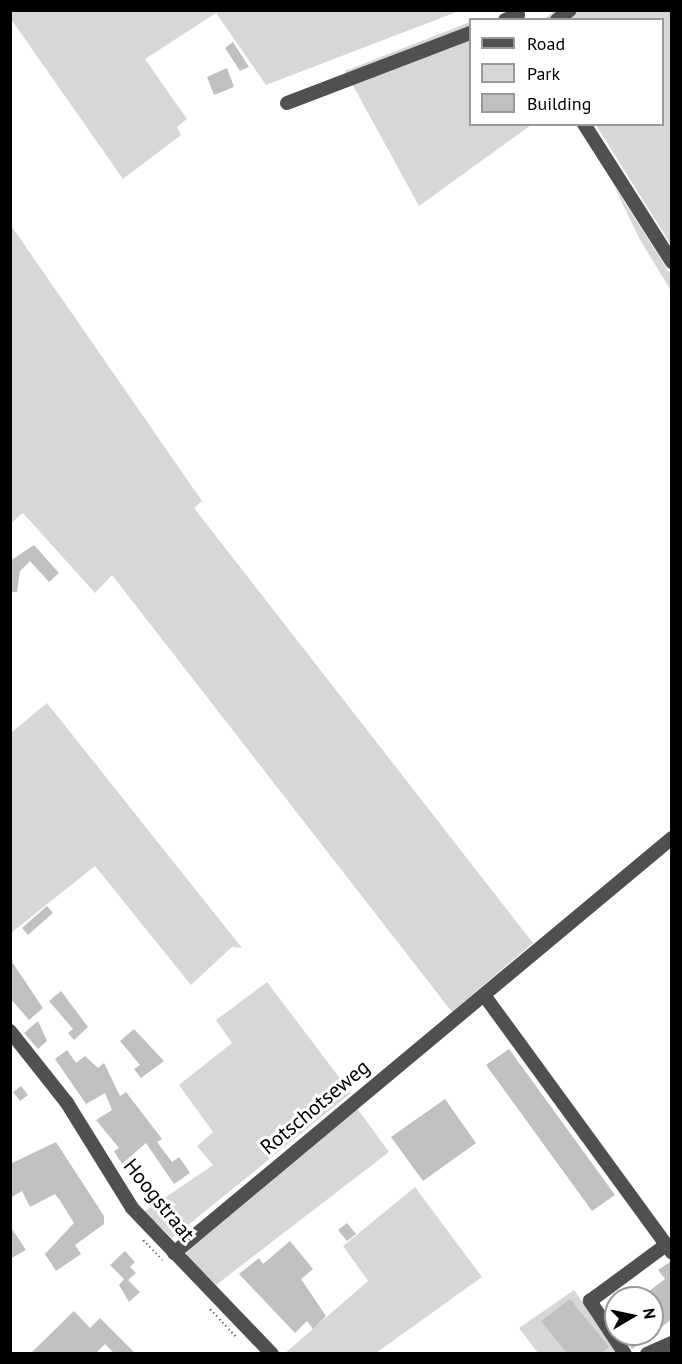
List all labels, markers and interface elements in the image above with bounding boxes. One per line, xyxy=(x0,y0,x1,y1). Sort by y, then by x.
legend xyxy=(469,18,664,126)
text: Road xyxy=(527,32,565,55)
text: Park xyxy=(527,62,560,85)
text: Building xyxy=(527,92,591,115)
street label: Rotschotseweg xyxy=(255,1054,375,1160)
street label: Hoogstraat xyxy=(118,1154,200,1246)
north arrow xyxy=(604,1286,664,1346)
text: N xyxy=(639,1307,661,1320)

